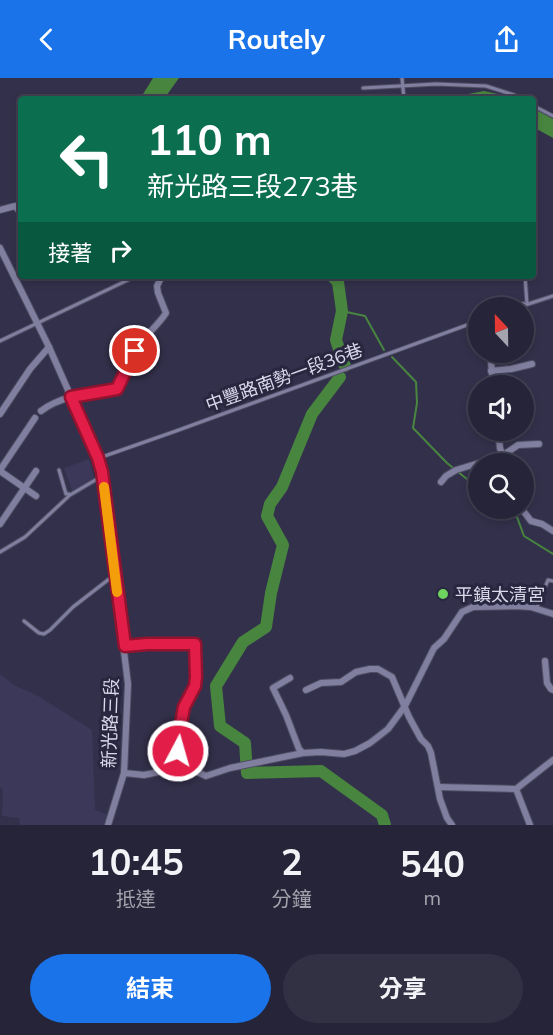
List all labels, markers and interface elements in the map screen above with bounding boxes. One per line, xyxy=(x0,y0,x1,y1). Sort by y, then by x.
text: Routely xyxy=(228,22,325,56)
icon: back xyxy=(30,23,63,56)
icon: share xyxy=(490,23,523,56)
text: 110 m xyxy=(147,113,272,166)
icon: left xyxy=(48,120,126,198)
text: 新光路三段273巷 xyxy=(147,169,358,203)
icon: right xyxy=(104,234,137,267)
text: 接著 xyxy=(48,239,92,267)
north arrow xyxy=(468,297,534,363)
map controls xyxy=(468,297,534,519)
pin xyxy=(109,325,160,376)
icon: arrive xyxy=(118,334,151,367)
street label: 中豐路南勢一段36巷 xyxy=(202,338,366,416)
button: sound xyxy=(468,375,534,441)
button: search xyxy=(468,453,534,519)
place label: 平鎮太清宮 xyxy=(455,583,545,606)
marker: 平鎮太清宮 xyxy=(436,587,450,601)
street label: 新光路三段 xyxy=(97,678,123,768)
position arrow xyxy=(146,719,210,783)
text: 10:45 xyxy=(88,839,184,884)
text: 2 xyxy=(281,839,303,884)
text: 540 xyxy=(400,841,465,886)
text: m xyxy=(424,885,441,910)
text: 抵達 xyxy=(116,886,156,911)
text: 分鐘 xyxy=(272,886,312,911)
button: 結束 xyxy=(30,954,271,1023)
button: 分享 xyxy=(283,954,523,1023)

